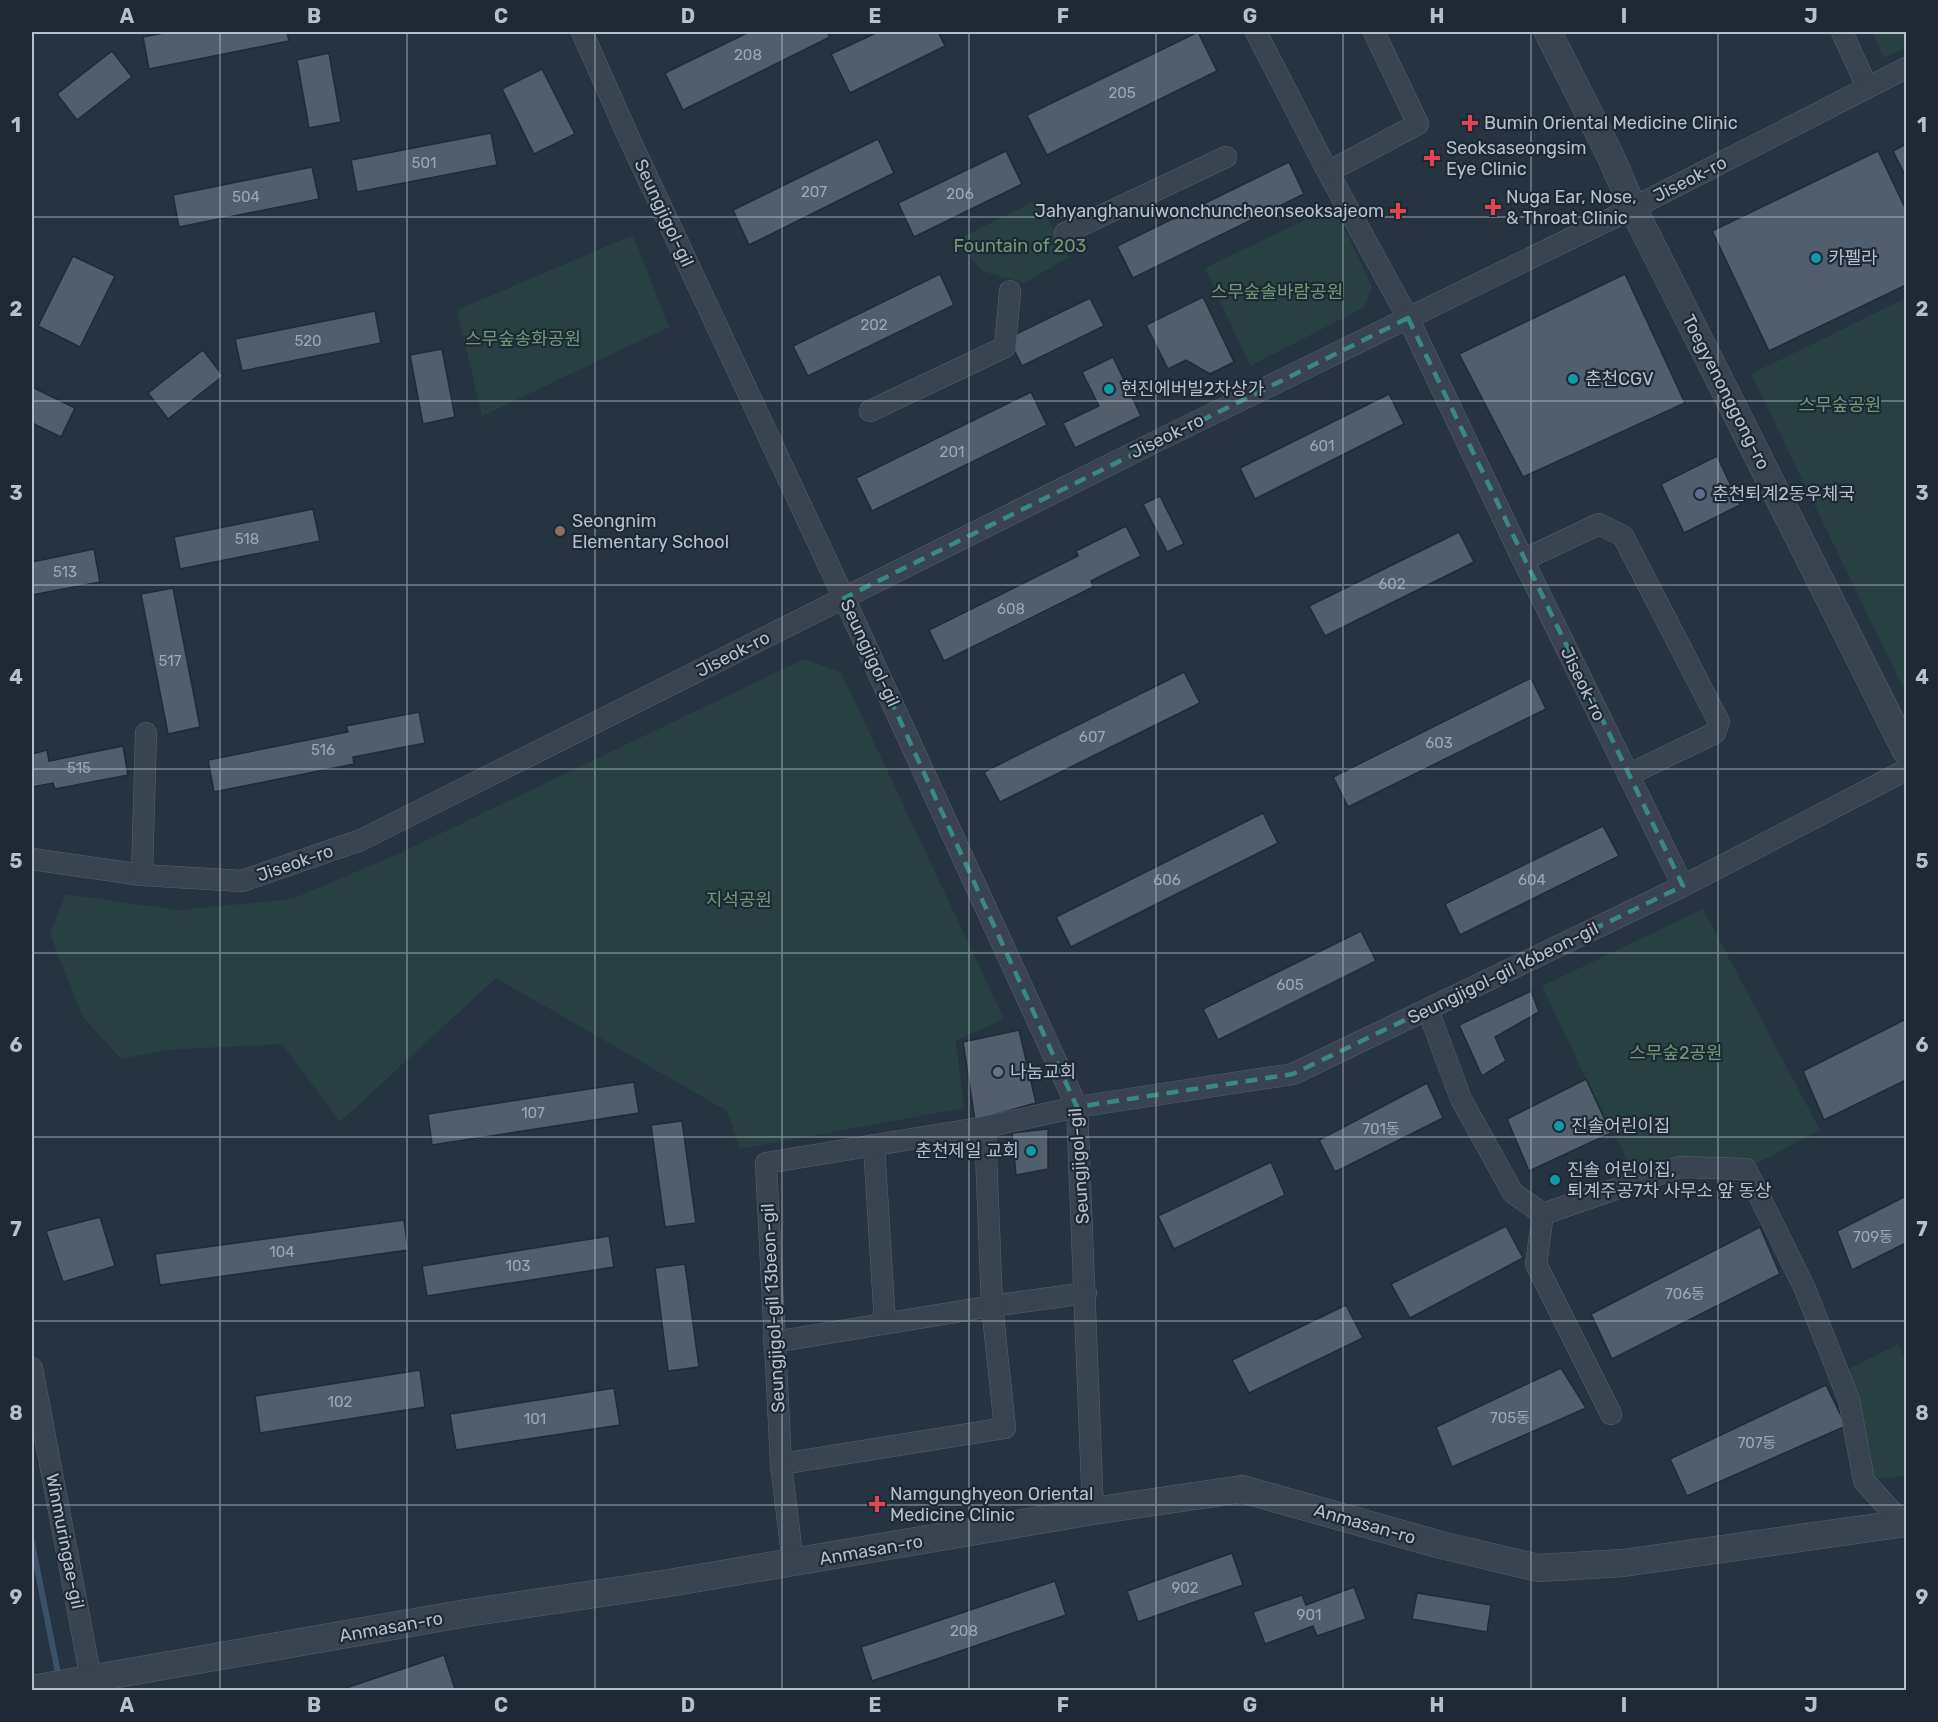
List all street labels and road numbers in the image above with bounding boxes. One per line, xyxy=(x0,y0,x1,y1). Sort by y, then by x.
street label: Jiseok-ro xyxy=(1650,151,1730,207)
street label: Seungjigol-gil xyxy=(629,156,699,270)
street label: Toegyenonggong-ro xyxy=(1677,311,1775,473)
street label: Jiseok-ro xyxy=(1126,409,1208,463)
street label: Seungjigol-gil xyxy=(835,596,905,710)
street label: Jiseok-ro xyxy=(693,626,773,682)
street label: Jiseok-ro xyxy=(1556,643,1610,725)
street label: Jiseok-ro xyxy=(254,840,336,886)
street label: Seungjigol-gil 16beon-gil xyxy=(1404,917,1602,1029)
street label: Seungjigol-gil xyxy=(1064,1107,1094,1225)
street label: Seungjigol-gil 13beon-gil xyxy=(757,1203,789,1413)
street label: Winmuringae-gil xyxy=(41,1471,89,1611)
street label: Anmasan-ro xyxy=(1312,1499,1418,1549)
street label: Anmasan-ro xyxy=(818,1530,924,1570)
street label: Anmasan-ro xyxy=(338,1607,444,1647)

